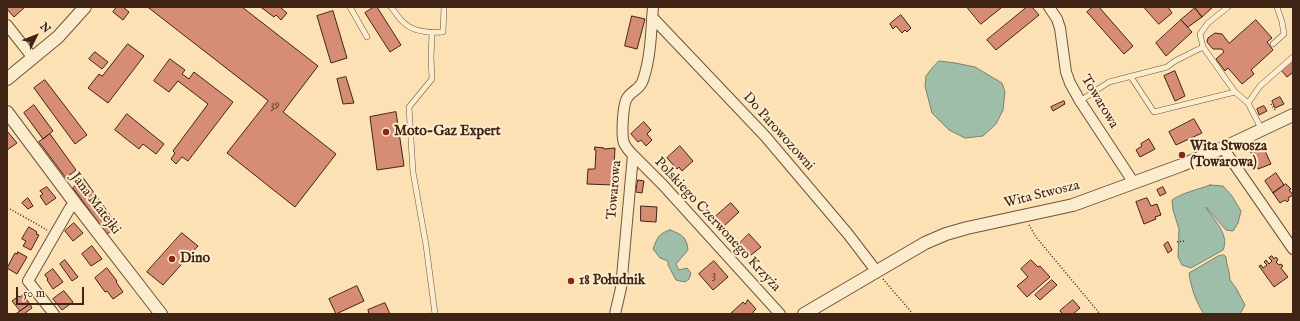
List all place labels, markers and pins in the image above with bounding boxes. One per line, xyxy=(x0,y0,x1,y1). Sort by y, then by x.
place label: Moto-Gaz Expert xyxy=(394,124,501,140)
marker: Moto-Gaz Expert xyxy=(381,127,391,137)
place label: Wita Stwosza (Towarowa) xyxy=(1190,139,1267,172)
marker: Wita Stwosza (Towarowa) xyxy=(1177,150,1187,160)
place label: Dino xyxy=(180,251,210,267)
marker: Dino xyxy=(167,254,177,264)
place label: 18 Południk xyxy=(579,273,645,289)
marker: 18 Południk xyxy=(566,276,576,286)

